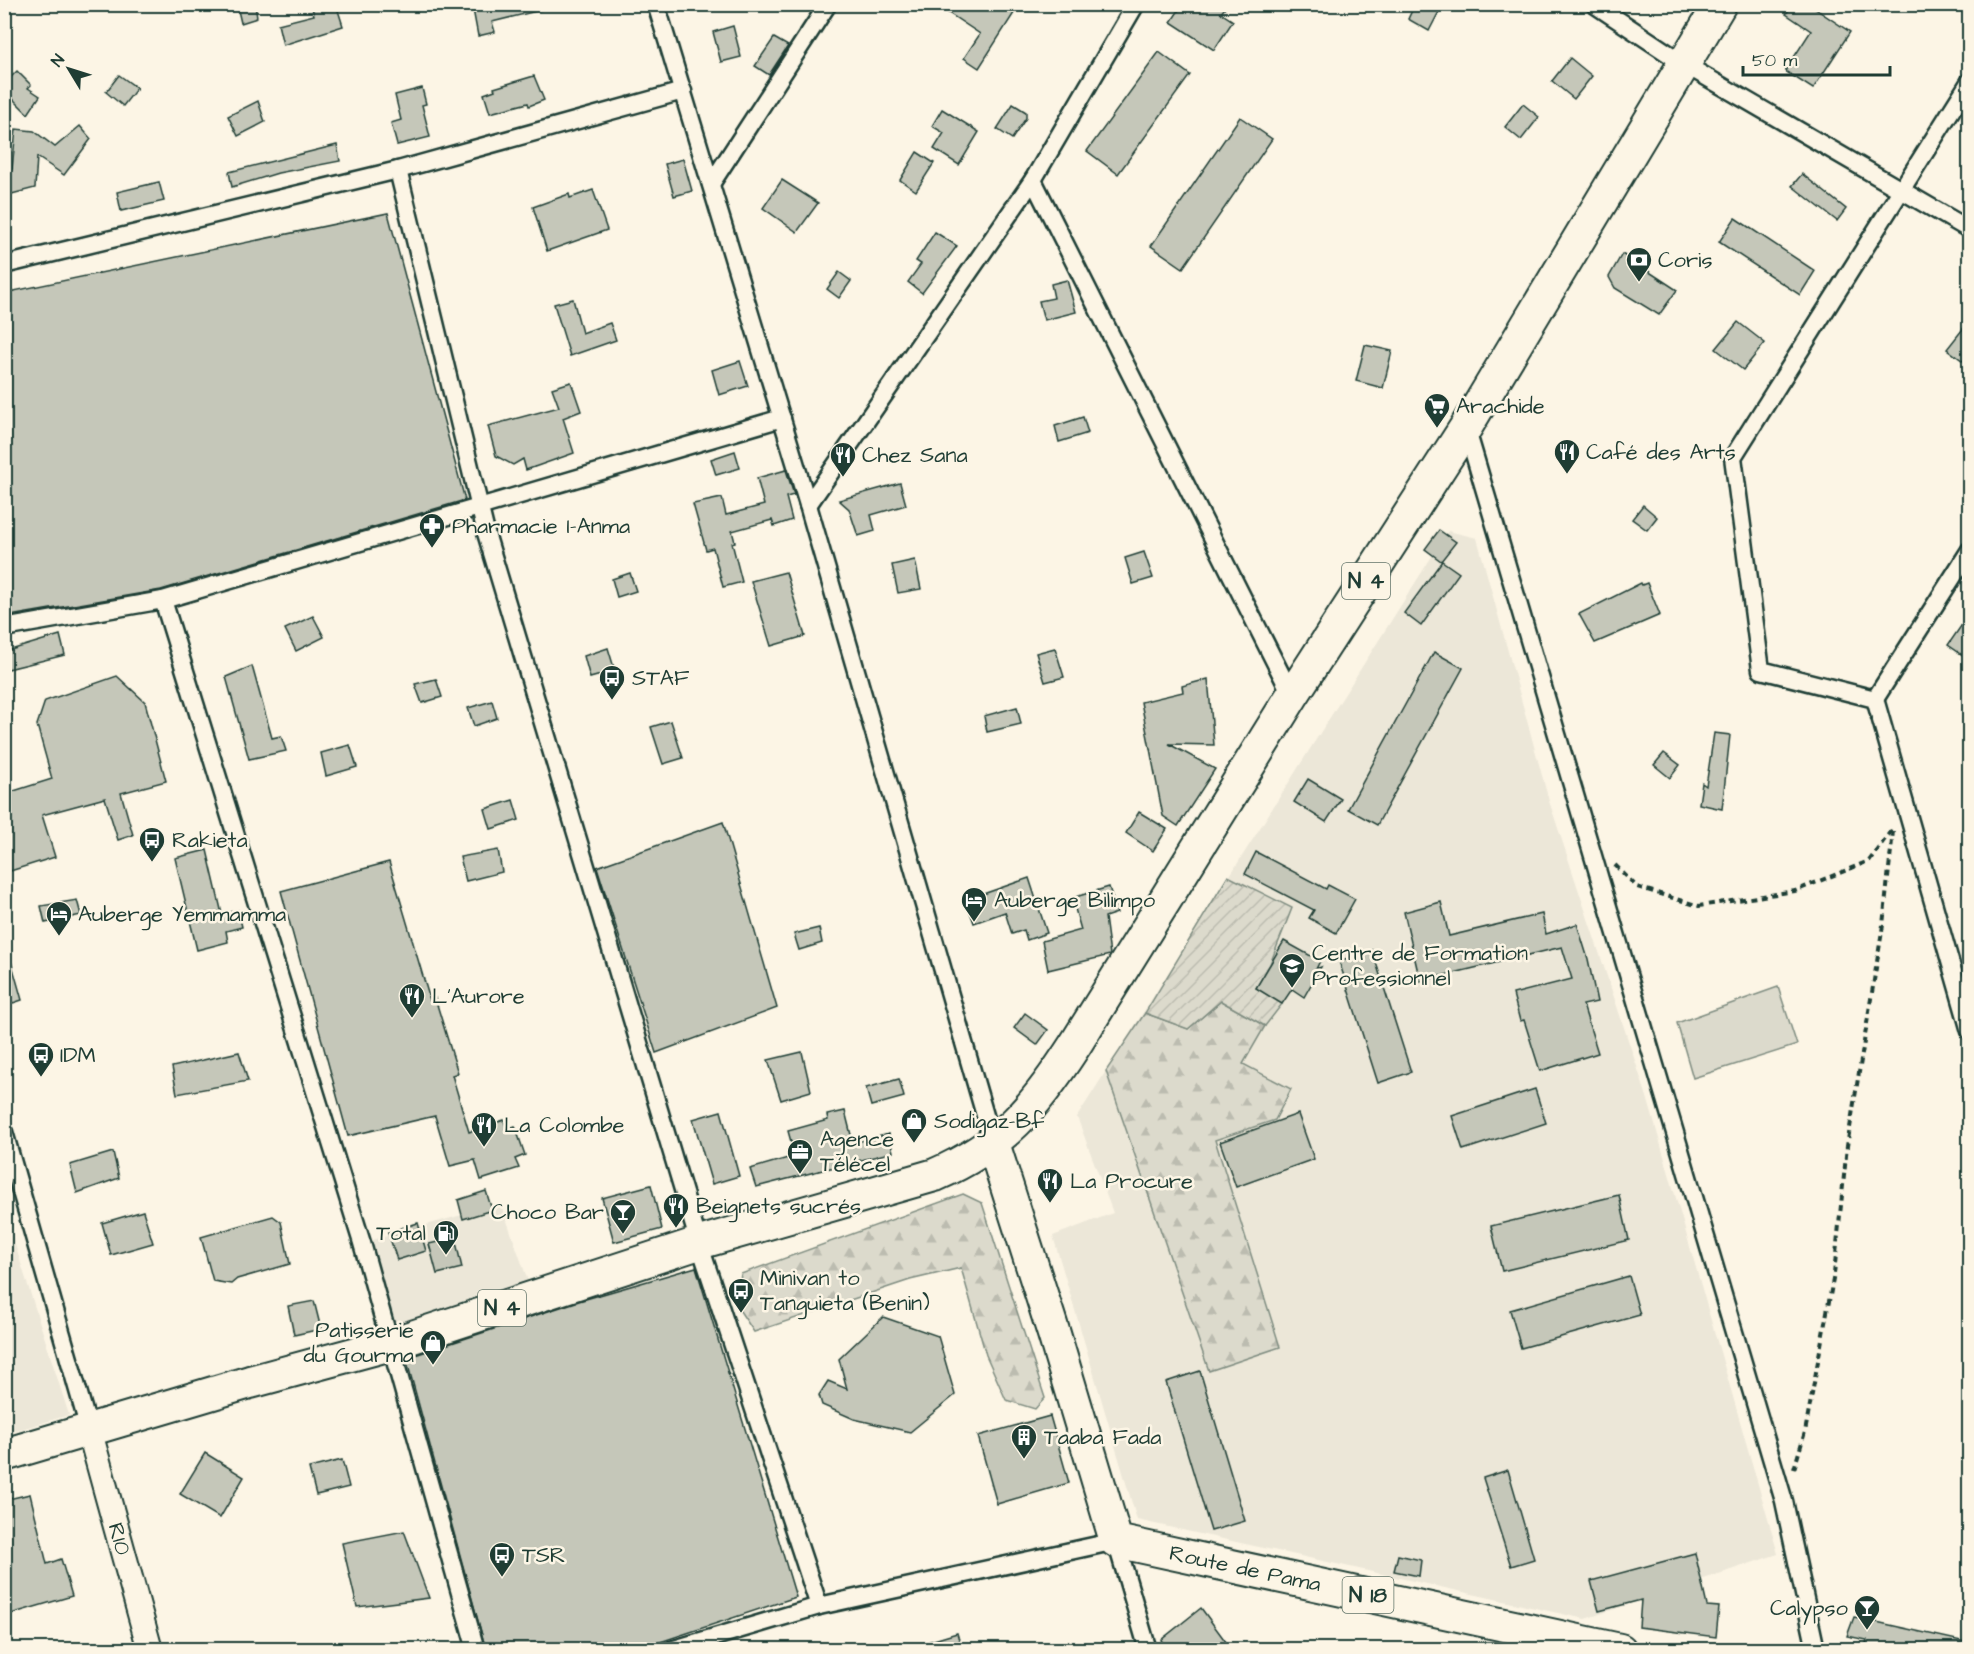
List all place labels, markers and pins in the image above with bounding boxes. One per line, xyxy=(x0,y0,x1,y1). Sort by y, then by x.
bank icon: Coris xyxy=(1624,245,1654,283)
place label: Coris xyxy=(1658,245,1712,276)
supermarket icon: Arachide xyxy=(1422,391,1452,429)
place label: Arachide xyxy=(1456,391,1545,422)
restaurant icon: Café des Arts xyxy=(1552,437,1582,475)
place label: Café des Arts xyxy=(1586,437,1736,468)
restaurant icon: Chez Sana xyxy=(828,440,858,478)
place label: Chez Sana xyxy=(862,440,968,471)
pharmacy icon: Pharmacie I-Anma xyxy=(417,511,447,549)
place label: Pharmacie I-Anma xyxy=(452,511,630,542)
bus stop icon: STAF xyxy=(597,663,627,701)
place label: STAF xyxy=(632,663,690,694)
bus stop icon: Rakieta xyxy=(137,825,167,863)
place label: Rakieta xyxy=(172,825,248,856)
hotel icon: Auberge Bilimpo xyxy=(959,885,989,923)
place label: Auberge Bilimpo xyxy=(994,885,1156,917)
hotel icon: Auberge Yemmamma xyxy=(44,899,74,937)
place label: Auberge Yemmamma xyxy=(78,899,286,931)
place label: Centre de Formation Professionnel xyxy=(1312,938,1528,994)
school or university icon: Centre de Formation Professionnel xyxy=(1277,951,1307,989)
restaurant icon: L'Aurore xyxy=(397,981,427,1019)
place label: L'Aurore xyxy=(432,981,525,1012)
bus stop icon: IDM xyxy=(26,1040,56,1078)
place label: IDM xyxy=(60,1040,96,1071)
shop icon: Sodigaz-Bf xyxy=(899,1106,929,1144)
place label: Sodigaz-Bf xyxy=(934,1106,1045,1138)
restaurant icon: La Colombe xyxy=(469,1110,499,1148)
place label: La Colombe xyxy=(504,1110,624,1141)
place label: Agence Télécel xyxy=(820,1124,894,1180)
office icon: Agence Télécel xyxy=(785,1137,815,1175)
restaurant icon: La Procure xyxy=(1035,1166,1065,1204)
place label: La Procure xyxy=(1070,1166,1193,1197)
restaurant icon: Beignets sucrés xyxy=(661,1191,691,1229)
place label: Beignets sucrés xyxy=(696,1191,861,1223)
place label: Choco Bar xyxy=(491,1197,604,1228)
bar icon: Choco Bar xyxy=(608,1197,638,1235)
place label: Total xyxy=(376,1218,426,1249)
fuel station icon: Total xyxy=(431,1218,461,1256)
place label: Minivan to Tanguieta (Benin) xyxy=(760,1263,930,1320)
bus stop icon: Minivan to Tanguieta (Benin) xyxy=(726,1276,756,1314)
place label: Patisserie du Gourma xyxy=(304,1315,414,1371)
shop icon: Patisserie du Gourma xyxy=(418,1328,448,1366)
building icon: Taaba Fada xyxy=(1009,1422,1039,1460)
place label: Taaba Fada xyxy=(1044,1422,1161,1453)
bus stop icon: TSR xyxy=(487,1540,517,1578)
place label: TSR xyxy=(522,1540,566,1571)
place label: Calypso xyxy=(1770,1593,1849,1625)
bar icon: Calypso xyxy=(1852,1593,1882,1631)

